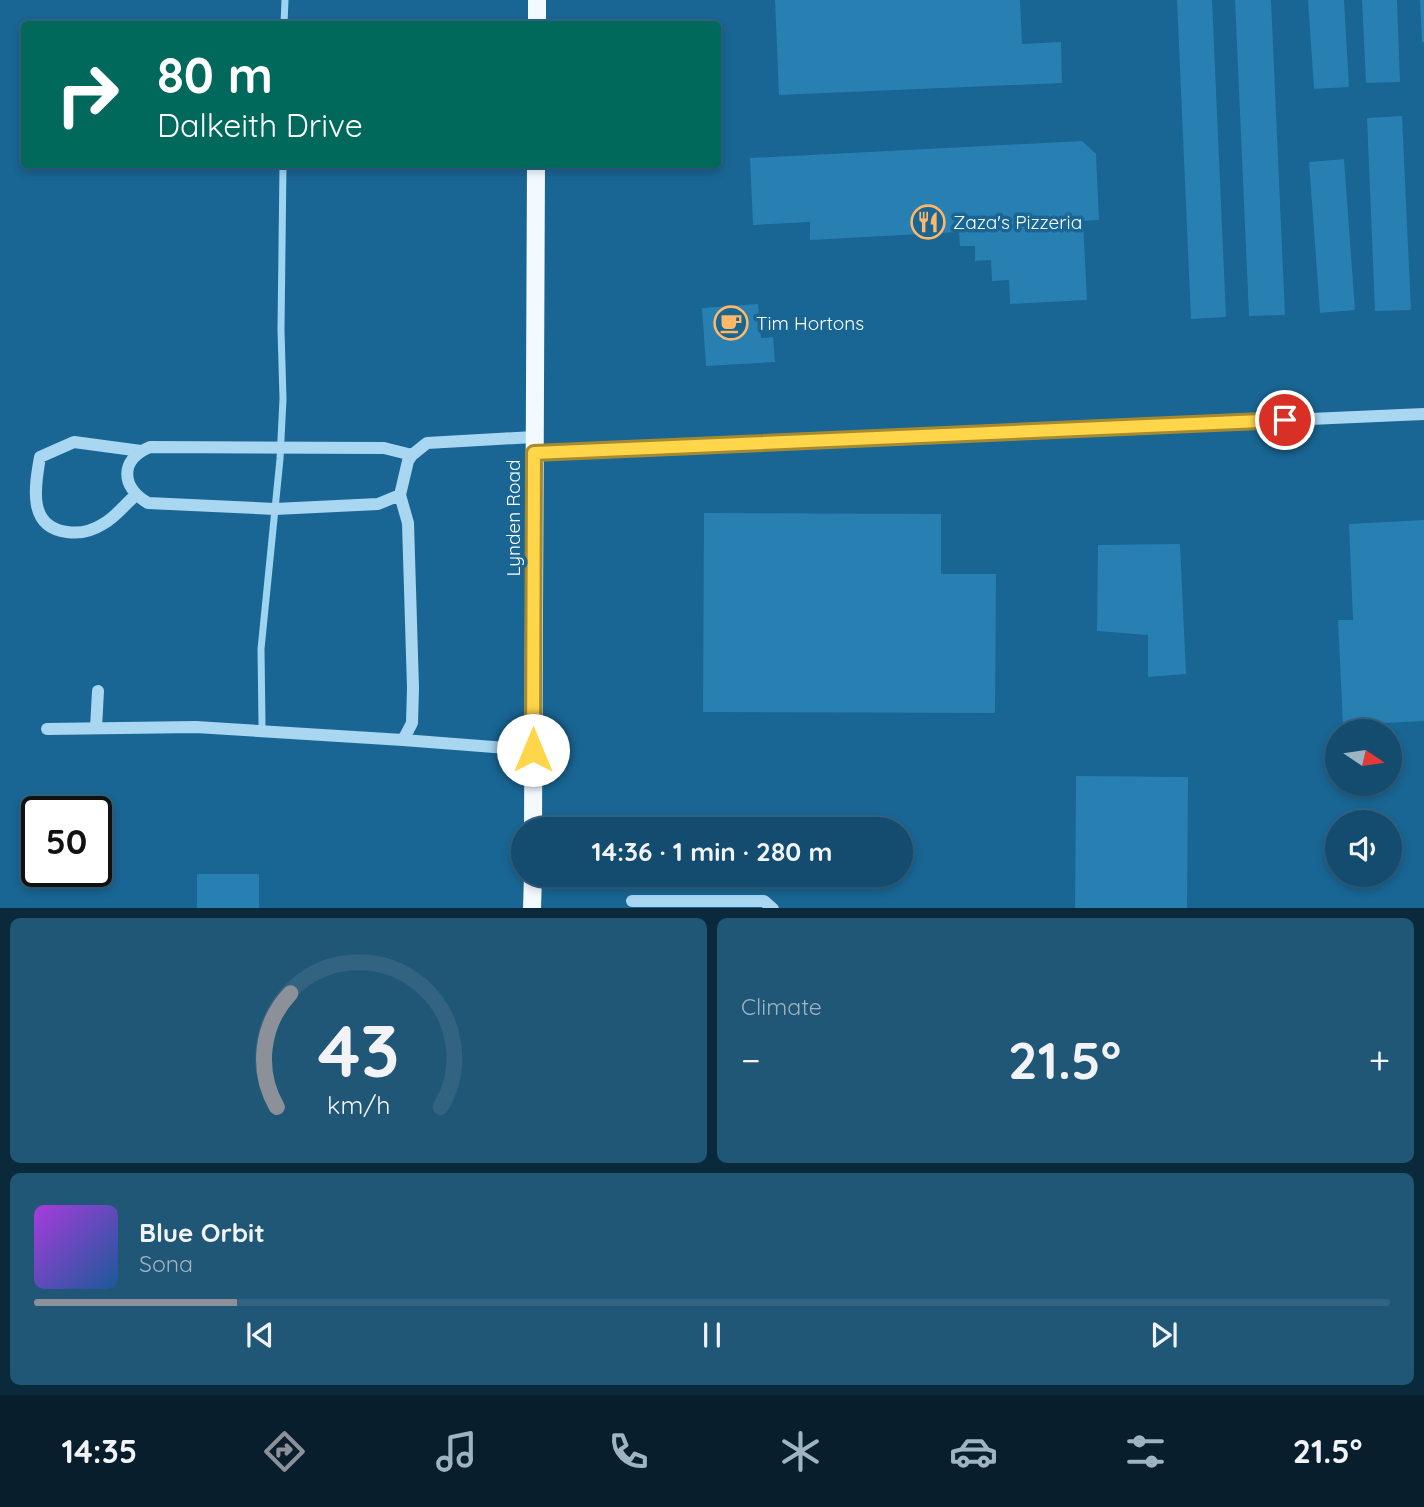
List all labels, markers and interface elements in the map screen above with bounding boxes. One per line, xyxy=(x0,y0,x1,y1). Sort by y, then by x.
text: 80 m xyxy=(157,44,273,105)
icon: right xyxy=(42,49,133,140)
text: Dalkeith Drive xyxy=(157,105,363,145)
restaurant icon: Zaza's Pizzeria xyxy=(909,203,947,241)
place label: Zaza's Pizzeria xyxy=(953,210,1082,234)
cafe icon: Tim Hortons xyxy=(712,304,750,342)
place label: Tim Hortons xyxy=(756,311,864,335)
pin xyxy=(1255,390,1315,450)
icon: arrive xyxy=(1266,401,1304,439)
street label: Lynden Road xyxy=(501,459,525,577)
position arrow xyxy=(496,713,570,787)
north arrow xyxy=(1325,719,1402,796)
map controls xyxy=(1325,719,1402,887)
speed limit sign: 50 xyxy=(21,796,112,887)
button: sound xyxy=(1325,810,1402,887)
text: 14:36 · 1 min · 280 m xyxy=(592,835,832,868)
text: Climate xyxy=(741,992,822,1021)
text: 43 xyxy=(318,1004,399,1095)
text: 21.5° xyxy=(1008,1027,1121,1092)
text: − xyxy=(741,1036,761,1084)
text: + xyxy=(1369,1036,1390,1084)
text: km/h xyxy=(327,1088,390,1119)
text: Blue Orbit xyxy=(139,1216,265,1249)
text: Sona xyxy=(139,1249,193,1278)
icon: previous xyxy=(241,1316,279,1354)
icon: pause xyxy=(693,1316,731,1354)
icon: next xyxy=(1145,1316,1183,1354)
icon: directions xyxy=(260,1427,309,1476)
icon: music xyxy=(432,1427,481,1476)
icon: phone xyxy=(604,1427,653,1476)
icon: climate xyxy=(776,1427,825,1476)
icon: car xyxy=(949,1427,998,1476)
icon: filters xyxy=(1121,1427,1170,1476)
text: 14:35 xyxy=(62,1431,137,1471)
text: 21.5° xyxy=(1293,1431,1362,1471)

